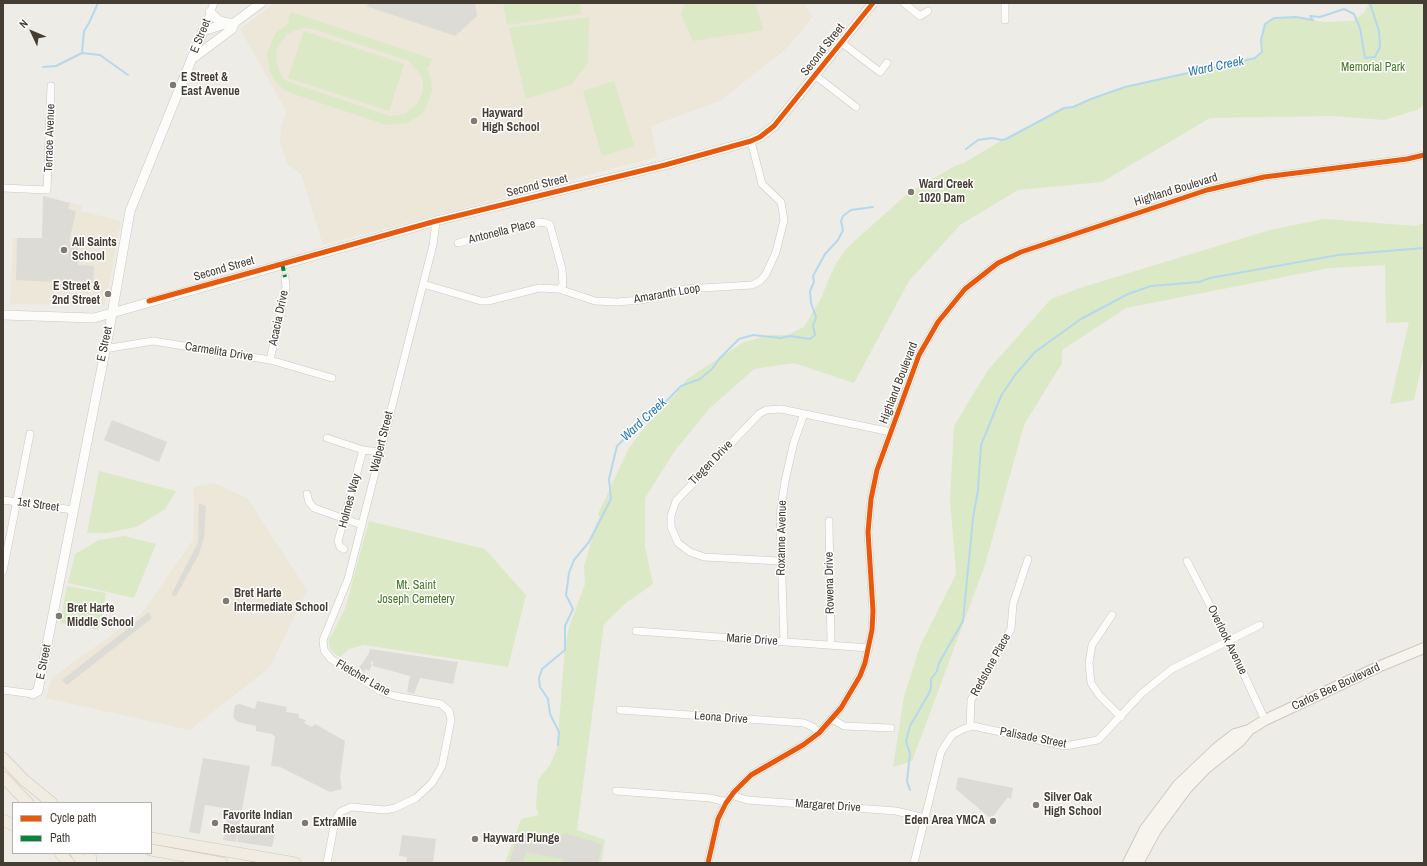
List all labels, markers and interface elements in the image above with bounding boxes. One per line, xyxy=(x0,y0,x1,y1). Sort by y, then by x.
north arrow xyxy=(12,12,52,52)
text: N xyxy=(16,16,31,31)
street label: E Street xyxy=(188,17,214,55)
street label: Second Street xyxy=(798,21,848,79)
water label: Ward Creek xyxy=(1187,53,1245,81)
park label: Memorial Park xyxy=(1341,61,1405,75)
place label: E Street & East Avenue xyxy=(181,71,240,99)
marker: E Street & East Avenue xyxy=(168,80,178,90)
street label: Terrace Avenue xyxy=(42,103,58,173)
place label: Hayward High School xyxy=(482,107,539,135)
marker: Hayward High School xyxy=(469,116,479,126)
street label: Highland Boulevard xyxy=(1133,170,1219,210)
street label: Second Street xyxy=(505,171,569,201)
place label: Ward Creek 1020 Dam xyxy=(919,178,973,206)
marker: Ward Creek 1020 Dam xyxy=(906,187,916,197)
street label: Antonella Place xyxy=(467,217,537,247)
place label: All Saints School xyxy=(72,236,117,264)
marker: All Saints School xyxy=(59,245,69,255)
street label: Second Street xyxy=(192,253,256,285)
place label: E Street & 2nd Street xyxy=(52,280,100,308)
street label: Amaranth Loop xyxy=(633,281,701,307)
marker: E Street & 2nd Street xyxy=(103,289,113,299)
street label: Acacia Drive xyxy=(266,289,292,347)
street label: E Street xyxy=(94,325,116,363)
street label: Carmelita Drive xyxy=(184,340,254,364)
street label: Highland Boulevard xyxy=(877,340,921,426)
water label: Ward Creek xyxy=(618,395,670,445)
street label: Walpert Street xyxy=(367,410,397,474)
street label: Tiegen Drive xyxy=(686,438,736,488)
street label: Holmes Way xyxy=(336,472,364,530)
street label: 1st Street xyxy=(16,495,60,515)
street label: Roxanne Avenue xyxy=(774,500,790,576)
street label: Rowena Drive xyxy=(822,552,838,614)
park label: Mt. Saint Joseph Cemetery xyxy=(377,579,455,607)
place label: Bret Harte Intermediate School xyxy=(234,587,328,615)
marker: Bret Harte Intermediate School xyxy=(221,596,231,606)
place label: Bret Harte Middle School xyxy=(67,602,134,630)
street label: Overlook Avenue xyxy=(1204,603,1250,677)
marker: Bret Harte Middle School xyxy=(54,611,64,621)
street label: Marie Drive xyxy=(726,631,778,649)
street label: Redstone Place xyxy=(968,631,1014,699)
street label: E Street xyxy=(34,643,54,681)
street label: Fletcher Lane xyxy=(333,657,393,699)
street label: Carlos Bee Boulevard xyxy=(1290,660,1382,714)
street label: Leona Drive xyxy=(694,709,748,727)
street label: Palisade Street xyxy=(999,725,1067,751)
place label: Silver Oak High School xyxy=(1044,791,1101,819)
street label: Margaret Drive xyxy=(795,797,861,815)
marker: Silver Oak High School xyxy=(1031,800,1041,810)
legend xyxy=(12,802,152,854)
place label: Favorite Indian Restaurant xyxy=(223,809,293,837)
text: Cycle path xyxy=(50,810,97,826)
place label: Eden Area YMCA xyxy=(905,814,985,828)
place label: ExtraMile xyxy=(313,816,357,830)
marker: Eden Area YMCA xyxy=(988,816,998,826)
marker: Favorite Indian Restaurant xyxy=(210,818,220,828)
marker: ExtraMile xyxy=(300,818,310,828)
text: Path xyxy=(50,830,70,846)
place label: Hayward Plunge xyxy=(483,832,560,846)
marker: Hayward Plunge xyxy=(470,834,480,844)

